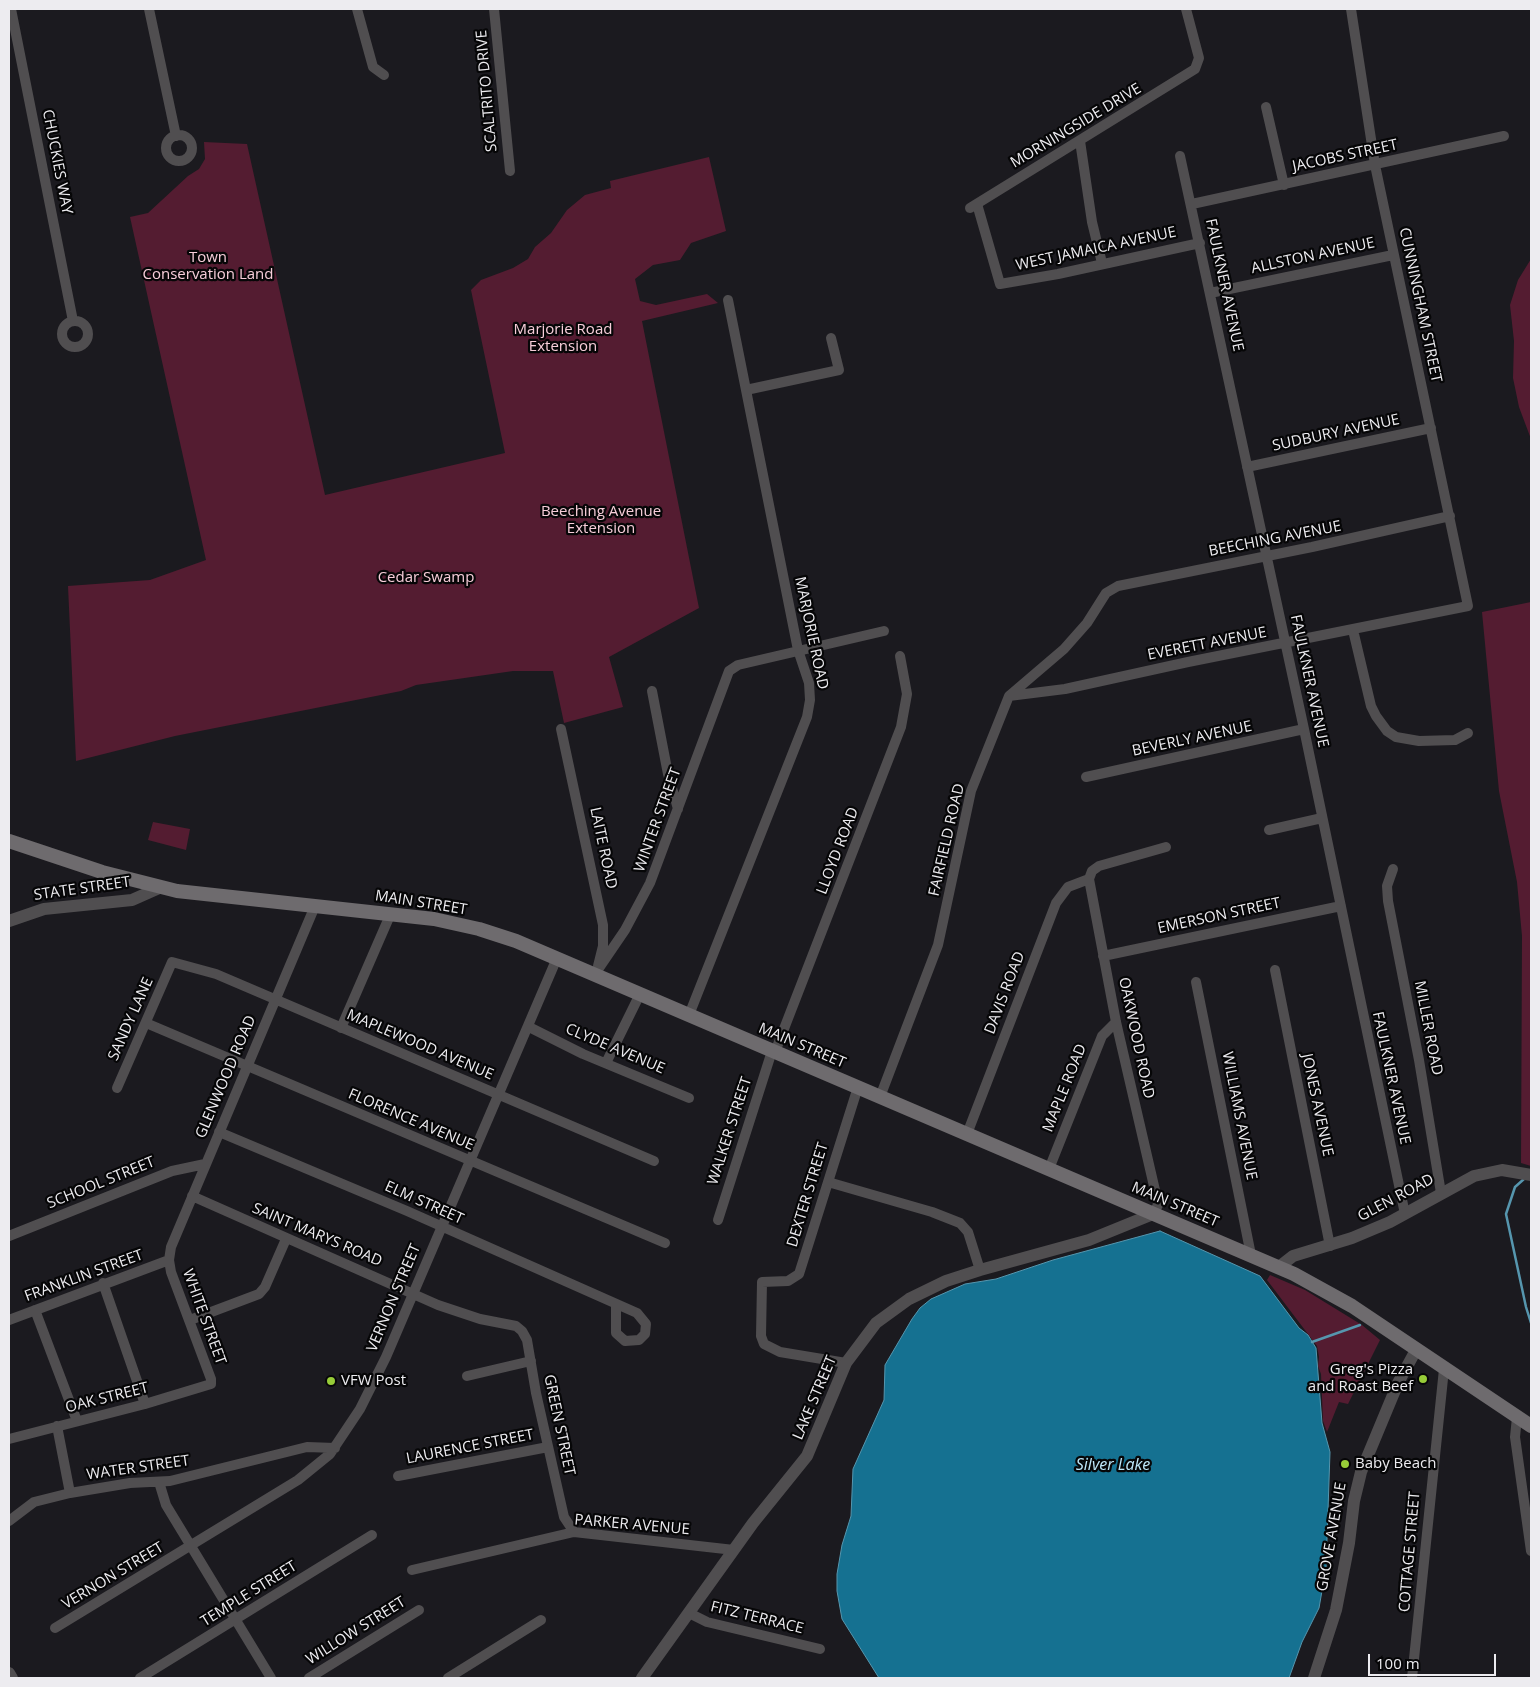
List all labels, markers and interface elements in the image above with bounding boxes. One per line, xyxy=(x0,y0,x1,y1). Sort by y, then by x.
street label: SCALTRITO DRIVE xyxy=(473,29,501,153)
street label: MORNINGSIDE DRIVE xyxy=(1007,80,1145,172)
street label: CHUCKIES WAY xyxy=(38,108,76,216)
street label: JACOBS STREET xyxy=(1291,136,1399,176)
street label: FAULKNER AVENUE xyxy=(1201,217,1247,353)
street label: WEST JAMAICA AVENUE xyxy=(1014,223,1178,275)
street label: CUNNINGHAM STREET xyxy=(1395,226,1445,384)
street label: ALLSTON AVENUE xyxy=(1250,234,1376,278)
park label: Town Conservation Land xyxy=(143,249,273,284)
park label: Marjorie Road Extension xyxy=(514,321,612,356)
street label: SUDBURY AVENUE xyxy=(1271,411,1401,455)
park label: Beeching Avenue Extension xyxy=(541,503,661,538)
street label: BEECHING AVENUE xyxy=(1207,517,1343,561)
park label: Cedar Swamp xyxy=(378,569,474,587)
street label: MARJORIE ROAD xyxy=(790,575,832,691)
street label: FAULKNER AVENUE xyxy=(1286,613,1332,749)
street label: EVERETT AVENUE xyxy=(1146,624,1268,664)
street label: BEVERLY AVENUE xyxy=(1130,718,1254,760)
street label: WINTER STREET xyxy=(631,765,685,875)
street label: FAIRFIELD ROAD xyxy=(925,782,969,898)
street label: LAITE ROAD xyxy=(586,805,620,891)
street label: LLOYD ROAD xyxy=(813,805,863,897)
street label: STATE STREET xyxy=(33,873,131,905)
street label: MAIN STREET xyxy=(374,887,468,919)
street label: EMERSON STREET xyxy=(1156,894,1282,938)
street label: DAVIS ROAD xyxy=(981,949,1029,1037)
street label: SANDY LANE xyxy=(105,975,157,1063)
street label: OAKWOOD ROAD xyxy=(1114,976,1158,1100)
street label: MILLER ROAD xyxy=(1410,979,1446,1077)
street label: MAPLEWOOD AVENUE xyxy=(344,1006,496,1084)
street label: FAULKNER AVENUE xyxy=(1368,1010,1414,1146)
street label: GLENWOOD ROAD xyxy=(192,1013,260,1141)
street label: CLYDE AVENUE xyxy=(563,1020,667,1078)
street label: MAIN STREET xyxy=(756,1020,848,1072)
street label: MAPLE ROAD xyxy=(1039,1041,1091,1135)
street label: WILLIAMS AVENUE xyxy=(1218,1050,1260,1182)
street label: JONES AVENUE xyxy=(1297,1052,1337,1158)
street label: WALKER STREET xyxy=(704,1075,756,1187)
street label: FLORENCE AVENUE xyxy=(345,1085,477,1155)
street label: DEXTER STREET xyxy=(784,1141,832,1249)
street label: SCHOOL STREET xyxy=(45,1153,157,1213)
street label: GLEN ROAD xyxy=(1355,1170,1437,1226)
street label: ELM STREET xyxy=(382,1178,466,1228)
street label: MAIN STREET xyxy=(1129,1179,1221,1231)
street label: SAINT MARYS ROAD xyxy=(249,1199,385,1271)
street label: VERNON STREET xyxy=(363,1241,425,1355)
street label: FRANKLIN STREET xyxy=(22,1246,146,1306)
street label: WHITE STREET xyxy=(178,1267,230,1367)
street label: LAKE STREET xyxy=(789,1353,841,1443)
place label: Greg's Pizza and Roast Beef xyxy=(1308,1361,1413,1396)
place label: VFW Post xyxy=(341,1372,406,1390)
street label: GREEN STREET xyxy=(540,1373,578,1477)
marker: Greg's Pizza and Roast Beef xyxy=(1417,1373,1429,1385)
marker: VFW Post xyxy=(325,1375,337,1387)
street label: OAK STREET xyxy=(64,1379,150,1417)
street label: LAURENCE STREET xyxy=(405,1426,535,1468)
street label: WATER STREET xyxy=(85,1452,191,1484)
water label: Silver Lake xyxy=(1076,1455,1150,1475)
place label: Baby Beach xyxy=(1355,1455,1436,1473)
marker: Baby Beach xyxy=(1339,1458,1351,1470)
street label: GROVE AVENUE xyxy=(1314,1481,1350,1593)
street label: COTTAGE STREET xyxy=(1396,1491,1424,1613)
street label: PARKER AVENUE xyxy=(574,1511,690,1539)
street label: VERNON STREET xyxy=(59,1539,167,1613)
street label: TEMPLE STREET xyxy=(198,1557,300,1631)
street label: WILLOW STREET xyxy=(303,1593,409,1669)
street label: FITZ TERRACE xyxy=(709,1598,805,1638)
scale bar xyxy=(1370,1644,1498,1676)
text: 100 m xyxy=(1376,1653,1420,1673)

